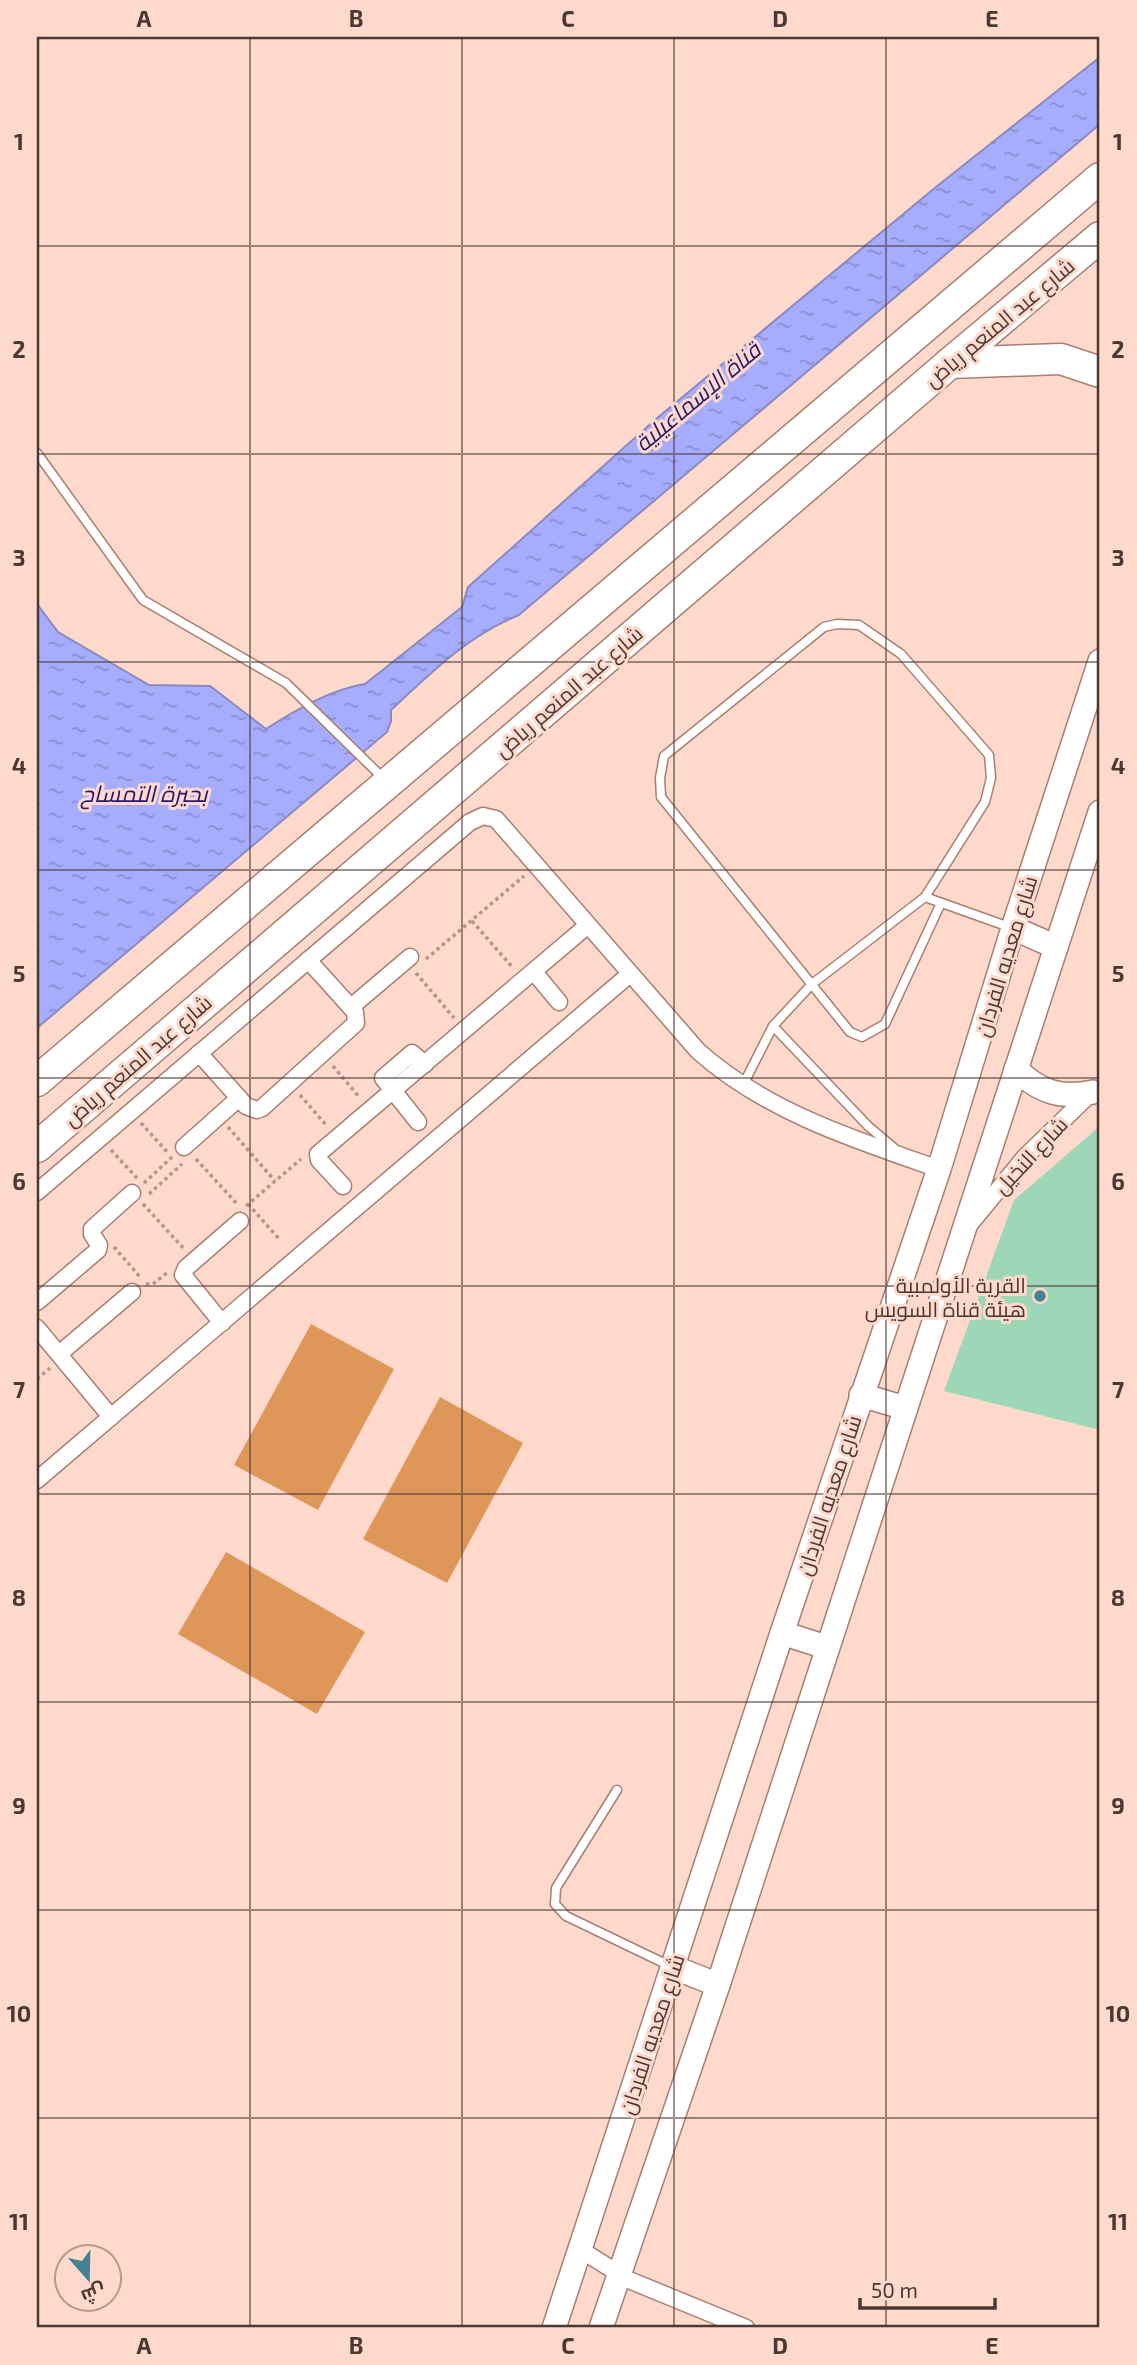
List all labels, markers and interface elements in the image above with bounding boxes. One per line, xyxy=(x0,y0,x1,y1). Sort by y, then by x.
text: A xyxy=(136,4,152,32)
text: B xyxy=(349,4,363,32)
text: C xyxy=(561,4,575,32)
text: D xyxy=(772,4,788,32)
text: E xyxy=(985,4,999,32)
text: 1 xyxy=(14,127,24,155)
text: 1 xyxy=(1113,127,1123,155)
street label: شارع عبد المنعم رياض xyxy=(919,252,1081,394)
water label: قناة الإسماعيلية xyxy=(628,334,769,458)
text: 2 xyxy=(12,335,26,363)
text: 2 xyxy=(1111,335,1125,363)
text: 3 xyxy=(12,543,26,571)
text: 3 xyxy=(1111,543,1125,571)
street label: شارع عبد المنعم رياض xyxy=(489,620,649,764)
text: 4 xyxy=(12,751,26,779)
text: 4 xyxy=(1111,751,1125,779)
water label: بحيرة التمساح xyxy=(80,779,209,810)
street label: شارع معديه الفردان xyxy=(969,873,1044,1040)
text: 5 xyxy=(13,959,25,987)
text: 5 xyxy=(1112,959,1124,987)
street label: شارع عبد المنعم رياض xyxy=(58,989,218,1133)
street label: شارع النخيل xyxy=(988,1111,1074,1201)
text: 6 xyxy=(12,1167,26,1195)
text: 6 xyxy=(1111,1167,1125,1195)
place label: القرية الأولمبية هيئة قناة السويس xyxy=(865,1272,1026,1323)
marker: القرية الأولمبية هيئة قناة السويس xyxy=(1032,1288,1048,1304)
text: 7 xyxy=(13,1375,25,1403)
text: 7 xyxy=(1112,1375,1124,1403)
street label: شارع معديه الفردان xyxy=(790,1412,869,1579)
text: 8 xyxy=(12,1583,26,1611)
text: 8 xyxy=(1111,1583,1125,1611)
text: 9 xyxy=(12,1791,26,1819)
text: 9 xyxy=(1111,1791,1125,1819)
street label: شارع معديه الفردان xyxy=(613,1951,692,2118)
text: 10 xyxy=(7,1999,31,2027)
text: 10 xyxy=(1106,1999,1130,2027)
text: 11 xyxy=(9,2207,29,2235)
text: 11 xyxy=(1108,2207,1128,2235)
north arrow xyxy=(52,2242,122,2312)
scale bar xyxy=(860,2267,995,2311)
text: 50 m xyxy=(871,2277,918,2302)
text: ش xyxy=(78,2279,109,2309)
text: A xyxy=(136,2331,152,2359)
text: B xyxy=(349,2331,363,2359)
text: C xyxy=(561,2331,575,2359)
text: D xyxy=(772,2331,788,2359)
text: E xyxy=(985,2331,999,2359)

